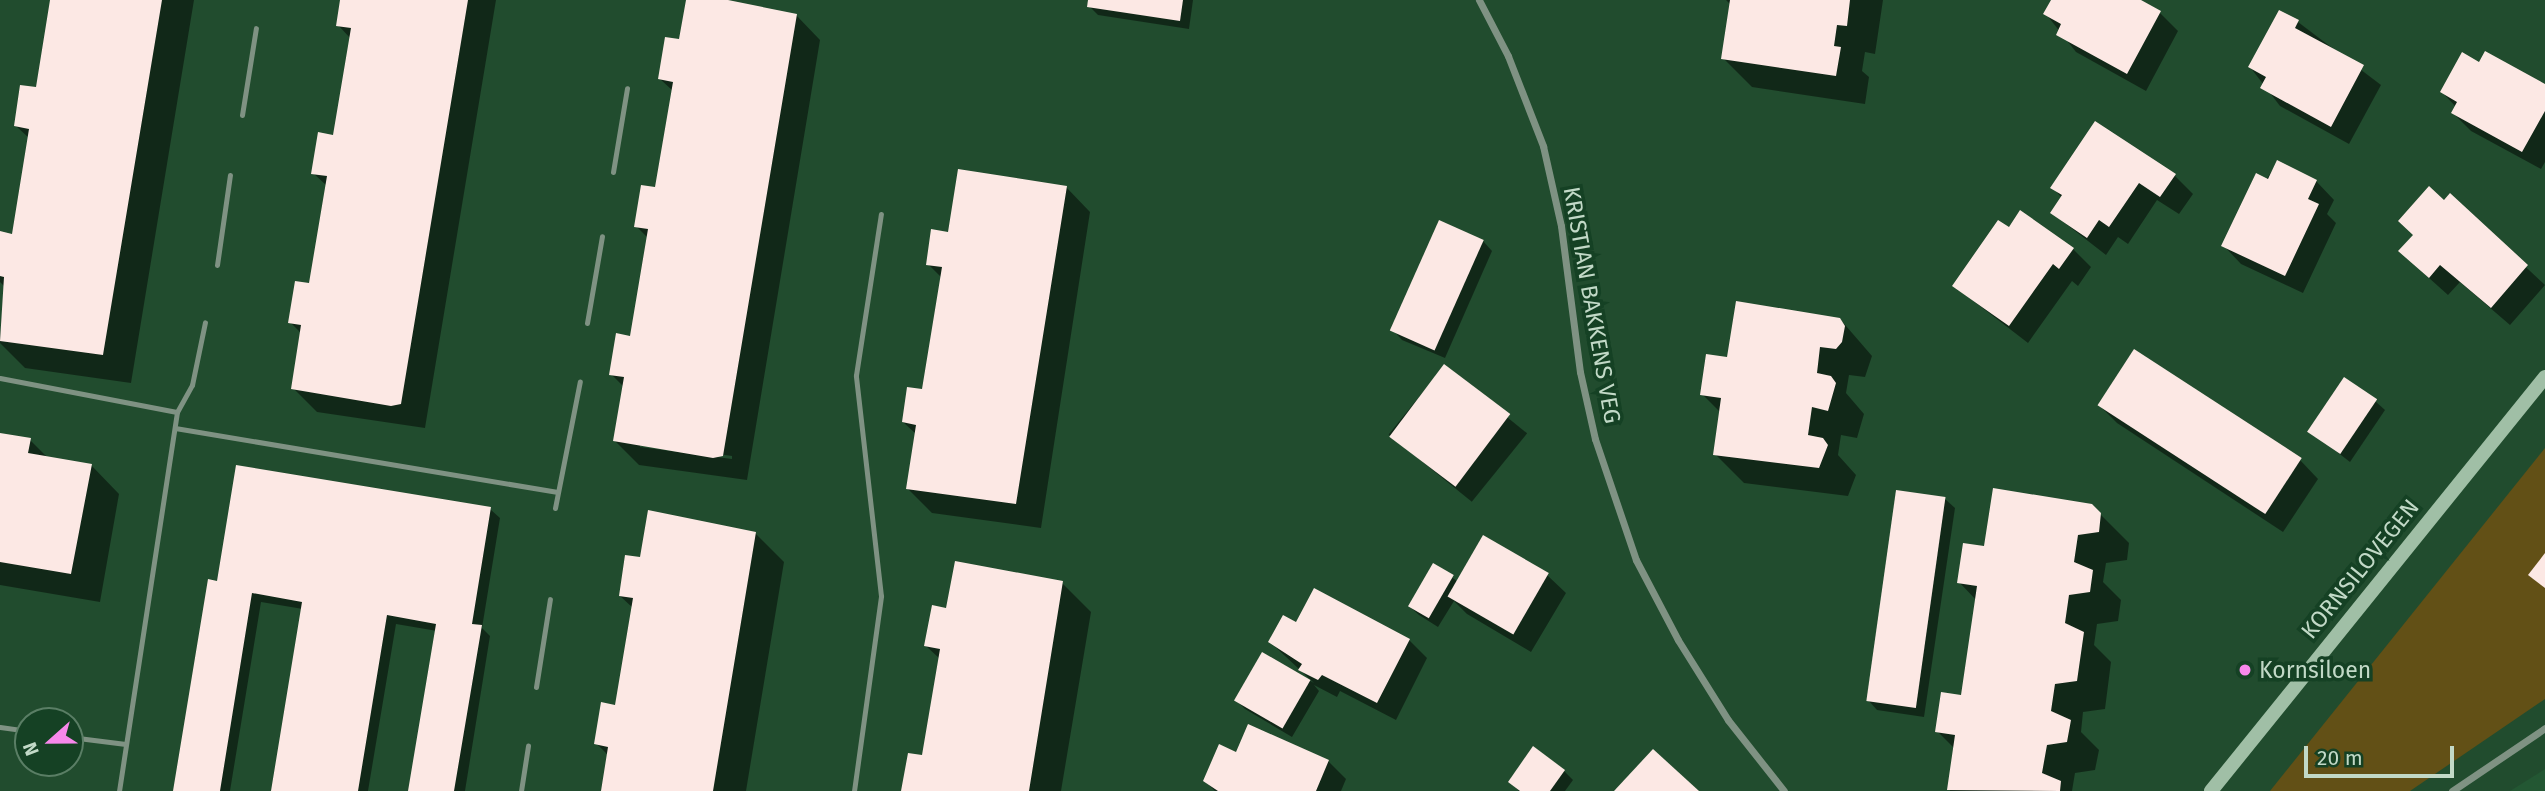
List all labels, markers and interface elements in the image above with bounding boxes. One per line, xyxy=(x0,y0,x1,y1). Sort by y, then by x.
street label: KRISTIAN BAKKENS VEG xyxy=(1558,184,1626,426)
street label: KORNSILOVEGEN xyxy=(2295,494,2425,644)
place label: Kornsiloen xyxy=(2259,656,2371,684)
marker: Kornsiloen xyxy=(2237,662,2253,678)
north arrow xyxy=(14,707,84,777)
scale bar xyxy=(2307,732,2458,776)
text: N xyxy=(18,739,44,759)
text: 20 m xyxy=(2317,745,2363,771)

